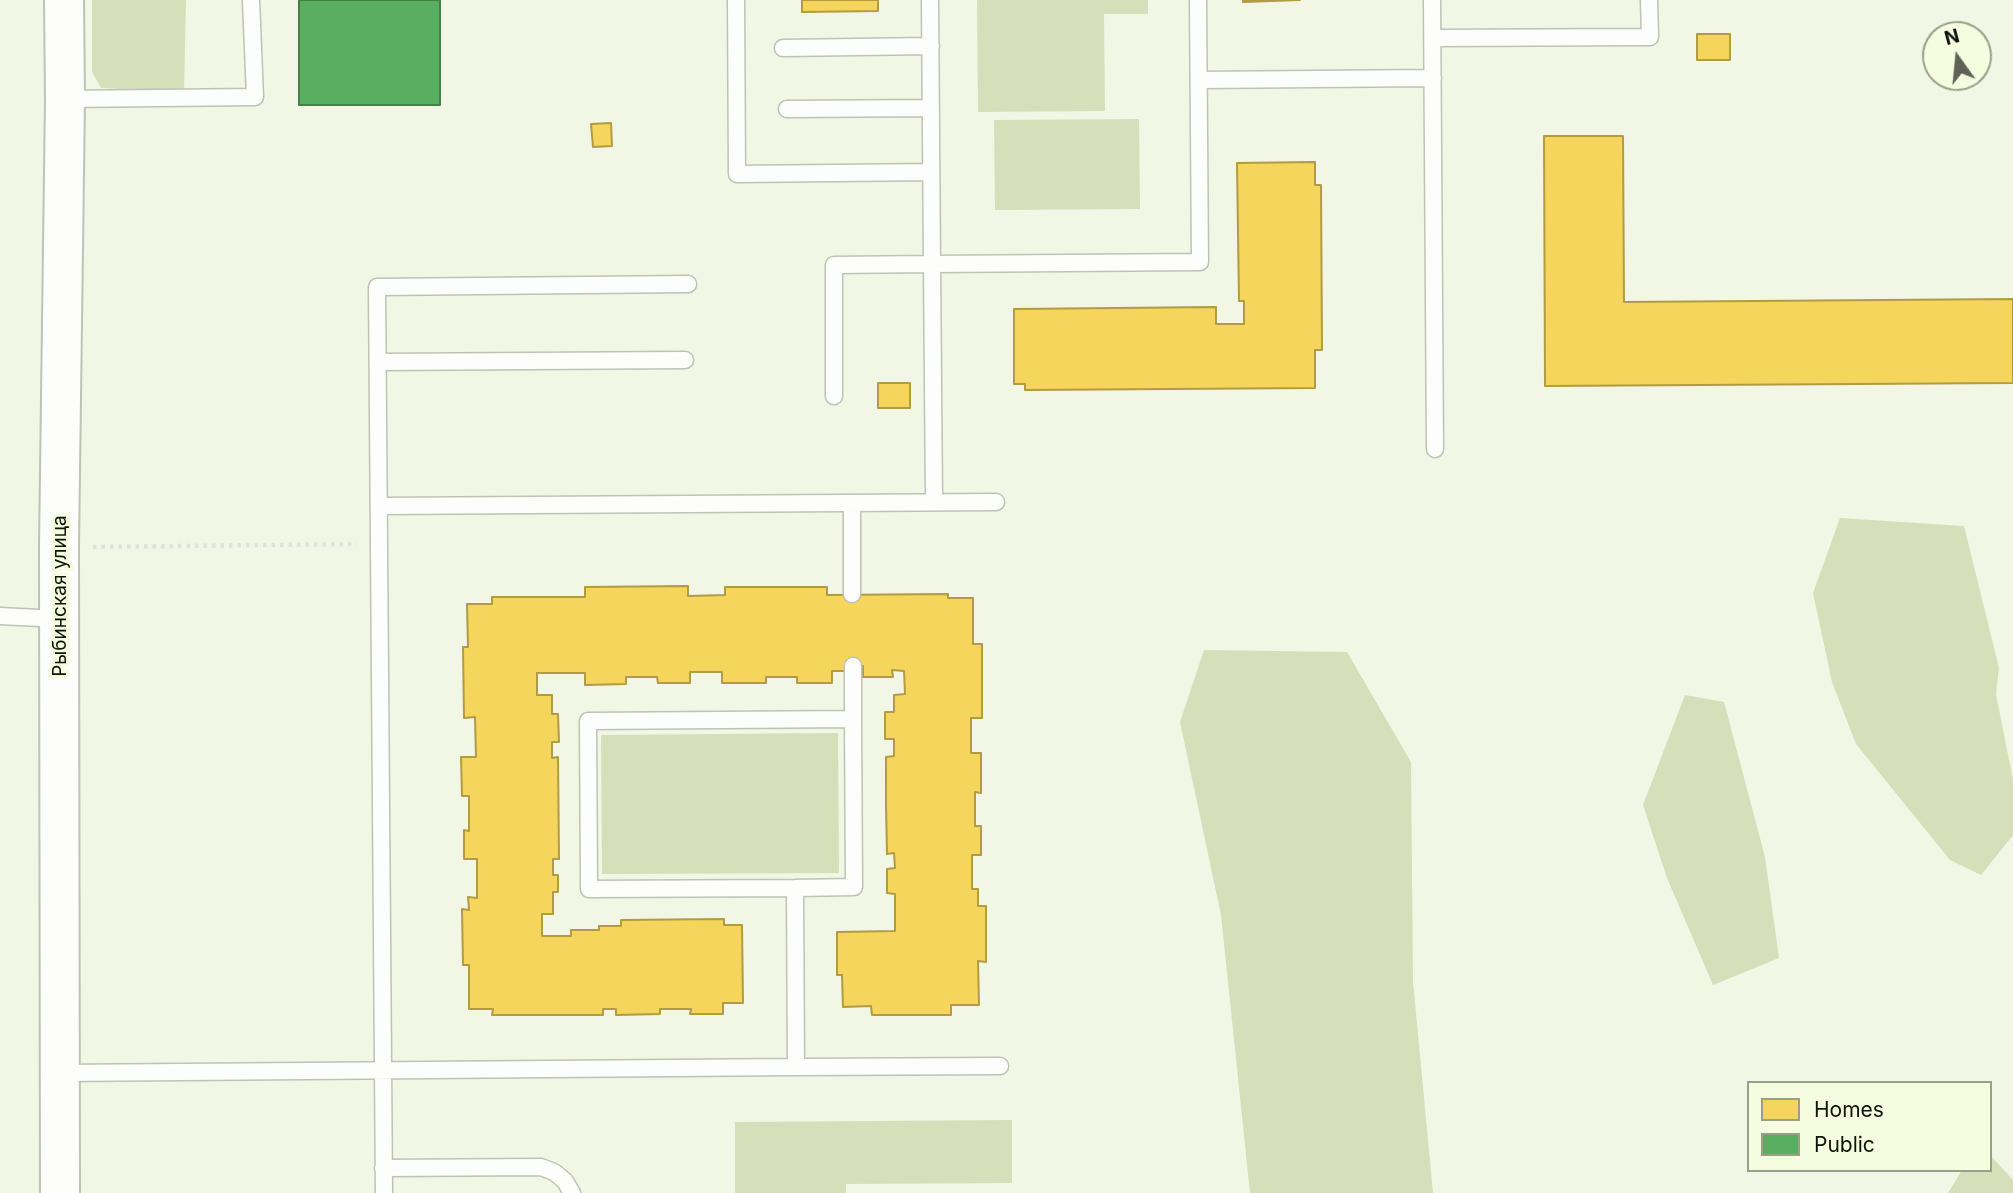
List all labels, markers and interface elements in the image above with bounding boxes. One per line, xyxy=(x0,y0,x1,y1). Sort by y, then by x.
north arrow xyxy=(1922,21,1992,91)
text: N xyxy=(1942,24,1962,50)
street label: Рыбинская улица xyxy=(49,515,71,677)
legend xyxy=(1747,1081,1992,1172)
text: Homes xyxy=(1814,1097,1884,1122)
text: Public xyxy=(1814,1132,1875,1157)

